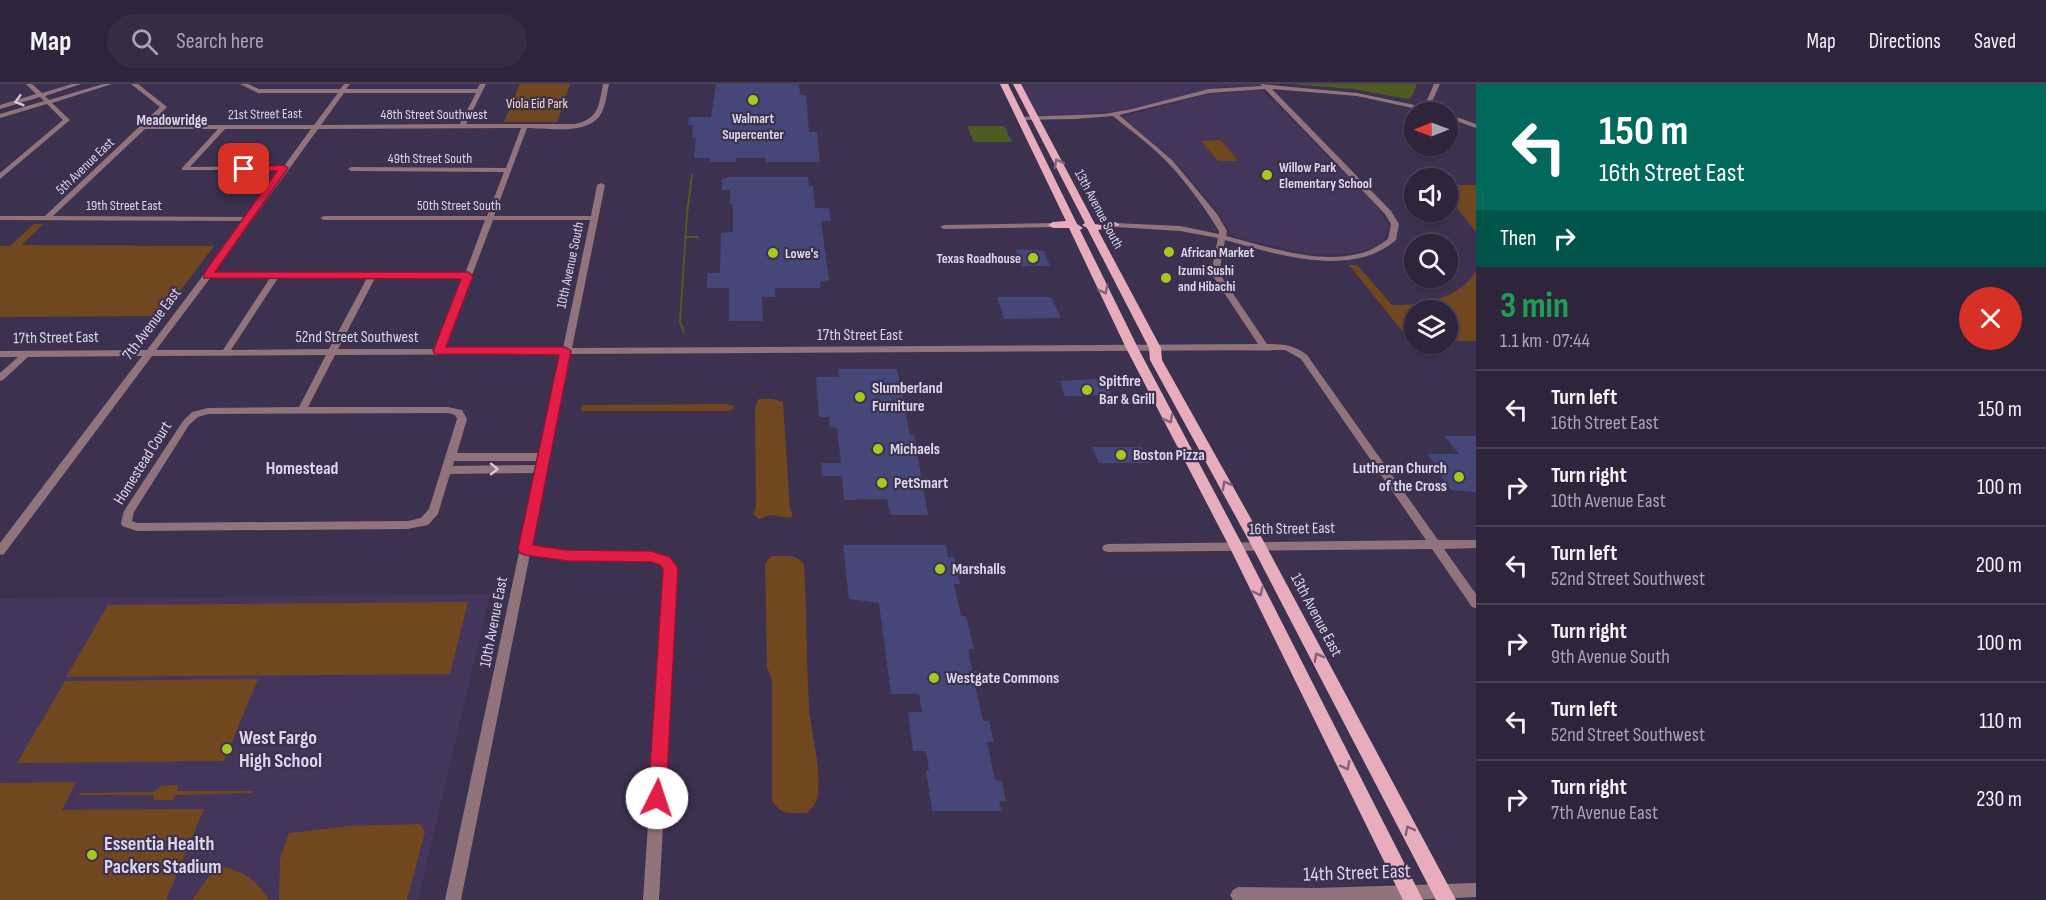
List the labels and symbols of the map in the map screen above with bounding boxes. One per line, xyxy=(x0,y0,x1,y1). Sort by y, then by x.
marker: Walmart Supercenter xyxy=(746,93,760,107)
one-way arrow xyxy=(14,94,25,106)
park label: Viola Eid Park xyxy=(506,95,569,112)
north arrow xyxy=(1404,102,1458,156)
street label: 21st Street East xyxy=(228,105,302,123)
street label: 48th Street Southwest xyxy=(381,106,487,123)
place label: Walmart Supercenter xyxy=(722,110,785,143)
district label: Meadowridge xyxy=(137,111,207,130)
street label: 5th Avenue East xyxy=(52,134,118,198)
pin xyxy=(218,143,269,194)
street label: 49th Street South xyxy=(388,150,472,167)
one-way arrow xyxy=(1054,159,1065,169)
place label: Willow Park Elementary School xyxy=(1279,159,1372,192)
street label: 13th Avenue South xyxy=(1071,166,1127,252)
marker: Willow Park Elementary School xyxy=(1260,168,1274,182)
street label: 19th Street East xyxy=(86,197,162,214)
street label: 50th Street South xyxy=(417,197,501,214)
street label: 10th Avenue South xyxy=(553,220,587,310)
place label: African Market xyxy=(1180,244,1255,261)
place label: Lowe's xyxy=(785,245,819,262)
marker: African Market xyxy=(1162,245,1176,259)
marker: Lowe's xyxy=(766,246,780,260)
place label: Texas Roadhouse xyxy=(937,250,1021,267)
marker: Texas Roadhouse xyxy=(1026,251,1040,265)
place label: Izumi Sushi and Hibachi xyxy=(1178,262,1235,295)
marker: Izumi Sushi and Hibachi xyxy=(1159,271,1173,285)
one-way arrow xyxy=(1096,283,1108,294)
street label: 7th Avenue East xyxy=(119,284,185,364)
street label: 17th Street East xyxy=(817,326,903,345)
street label: 17th Street East xyxy=(13,328,99,348)
street label: 52nd Street Southwest xyxy=(295,328,419,347)
place label: Spitfire Bar & Grill xyxy=(1099,372,1155,409)
place label: Slumberland Furniture xyxy=(872,379,943,416)
marker: Spitfire Bar & Grill xyxy=(1080,383,1094,397)
marker: Slumberland Furniture xyxy=(853,390,867,404)
one-way arrow xyxy=(1162,412,1173,423)
street label: Homestead Court xyxy=(110,418,176,508)
place label: Michaels xyxy=(890,440,940,459)
marker: Michaels xyxy=(871,442,885,456)
place label: Boston Pizza xyxy=(1133,446,1205,465)
marker: Boston Pizza xyxy=(1114,448,1128,462)
district label: Homestead xyxy=(266,458,339,479)
place label: Lutheran Church of the Cross xyxy=(1353,459,1447,496)
one-way arrow xyxy=(490,463,499,475)
marker: Lutheran Church of the Cross xyxy=(1452,470,1466,484)
place label: PetSmart xyxy=(894,474,948,493)
marker: PetSmart xyxy=(875,476,889,490)
one-way arrow xyxy=(1222,481,1233,491)
street label: 16th Street East xyxy=(1249,519,1335,539)
place label: Marshalls xyxy=(952,560,1006,579)
marker: Marshalls xyxy=(933,562,947,576)
street label: 13th Avenue East xyxy=(1286,570,1346,660)
street label: 10th Avenue East xyxy=(476,575,512,669)
one-way arrow xyxy=(1252,585,1263,596)
one-way arrow xyxy=(1314,653,1325,663)
place label: Westgate Commons xyxy=(946,669,1059,688)
marker: Westgate Commons xyxy=(927,671,941,685)
place label: West Fargo High School xyxy=(239,726,322,773)
marker: West Fargo High School xyxy=(220,742,234,756)
one-way arrow xyxy=(1339,760,1350,771)
position arrow xyxy=(625,766,689,830)
one-way arrow xyxy=(1405,825,1416,836)
place label: Essentia Health Packers Stadium xyxy=(104,832,221,879)
marker: Essentia Health Packers Stadium xyxy=(85,848,99,862)
street label: 14th Street East xyxy=(1303,859,1411,887)

